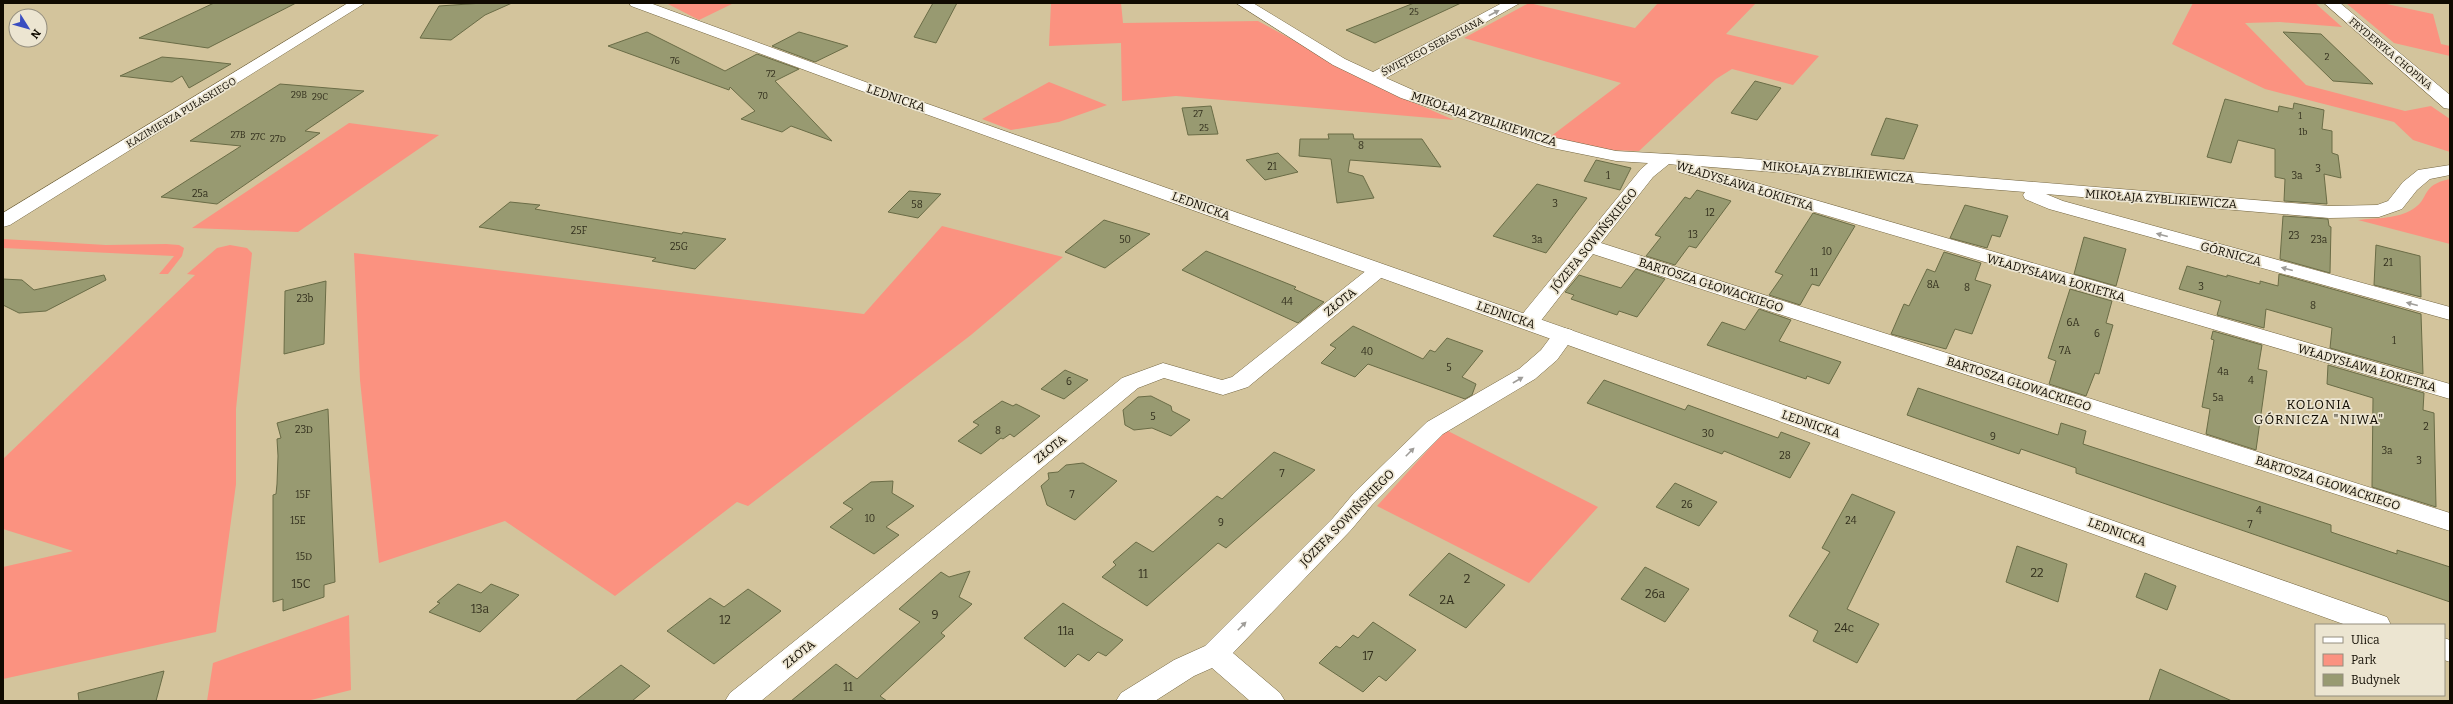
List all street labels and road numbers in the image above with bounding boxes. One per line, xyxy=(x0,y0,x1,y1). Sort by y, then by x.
street label: ŚWIĘTEGO SEBASTIANA xyxy=(1378,13,1486,79)
street label: FRYDERYKA CHOPINA xyxy=(2346,15,2435,93)
street label: KAZIMIERZA PUŁASKIEGO xyxy=(124,75,239,150)
street label: LEDNICKA xyxy=(865,81,928,115)
street label: MIKOŁAJA ZYBLIKIEWICZA xyxy=(1409,89,1559,149)
street label: WŁADYSŁAWA ŁOKIETKA xyxy=(1674,158,1816,214)
street label: MIKOŁAJA ZYBLIKIEWICZA xyxy=(1761,158,1915,186)
street label: JÓZEFA SOWIŃSKIEGO xyxy=(1546,185,1640,295)
street label: MIKOŁAJA ZYBLIKIEWICZA xyxy=(2084,187,2238,211)
street label: LEDNICKA xyxy=(1170,189,1233,223)
street label: GÓRNICZA xyxy=(2199,238,2264,269)
street label: WŁADYSŁAWA ŁOKIETKA xyxy=(1985,251,2127,305)
street label: BARTOSZA GŁOWACKIEGO xyxy=(1637,255,1785,315)
street label: ZŁOTA xyxy=(1321,285,1359,319)
street label: LEDNICKA xyxy=(1475,298,1538,332)
street label: WŁADYSŁAWA ŁOKIETKA xyxy=(2296,341,2438,395)
street label: BARTOSZA GŁOWACKIEGO xyxy=(1945,354,2093,414)
street label: LEDNICKA xyxy=(1780,407,1843,441)
street label: ZŁOTA xyxy=(1031,432,1069,466)
street label: BARTOSZA GŁOWACKIEGO xyxy=(2254,453,2402,513)
street label: JÓZEFA SOWIŃSKIEGO xyxy=(1296,466,1397,570)
street label: LEDNICKA xyxy=(2086,515,2149,549)
street label: ZŁOTA xyxy=(780,637,818,671)

